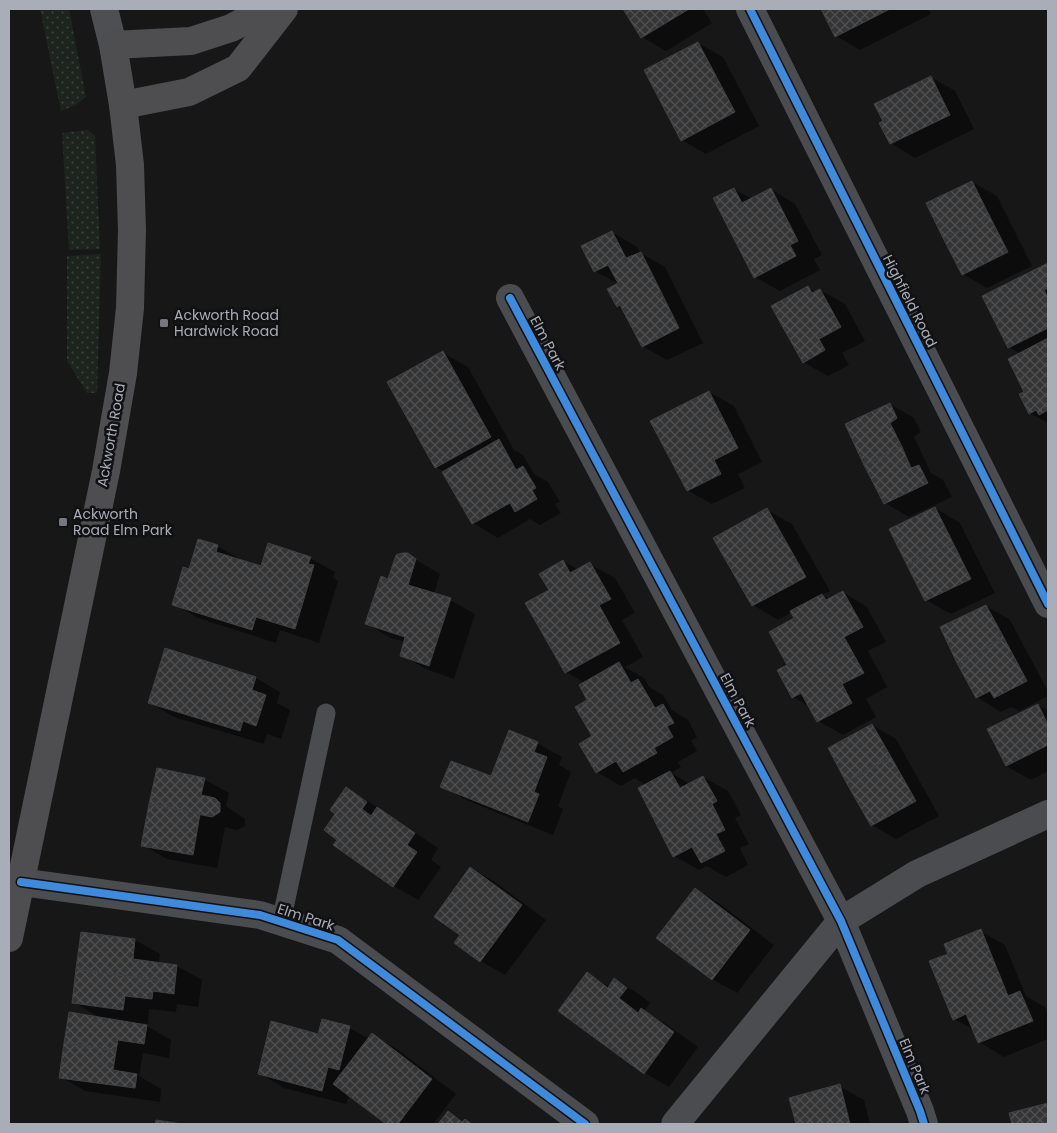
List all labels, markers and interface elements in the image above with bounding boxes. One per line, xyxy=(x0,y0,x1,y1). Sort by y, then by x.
street label: Highfield Road xyxy=(878,251,942,351)
place label: Ackworth Road Hardwick Road xyxy=(174,305,279,341)
street label: Elm Park xyxy=(525,312,571,374)
marker: Ackworth Road Hardwick Road xyxy=(158,317,170,329)
street label: Ackworth Road xyxy=(92,382,130,488)
place label: Ackworth Road Elm Park xyxy=(73,504,173,540)
marker: Ackworth Road Elm Park xyxy=(57,516,69,528)
street label: Elm Park xyxy=(715,669,761,731)
street label: Elm Park xyxy=(275,898,338,936)
street label: Elm Park xyxy=(894,1035,936,1098)

